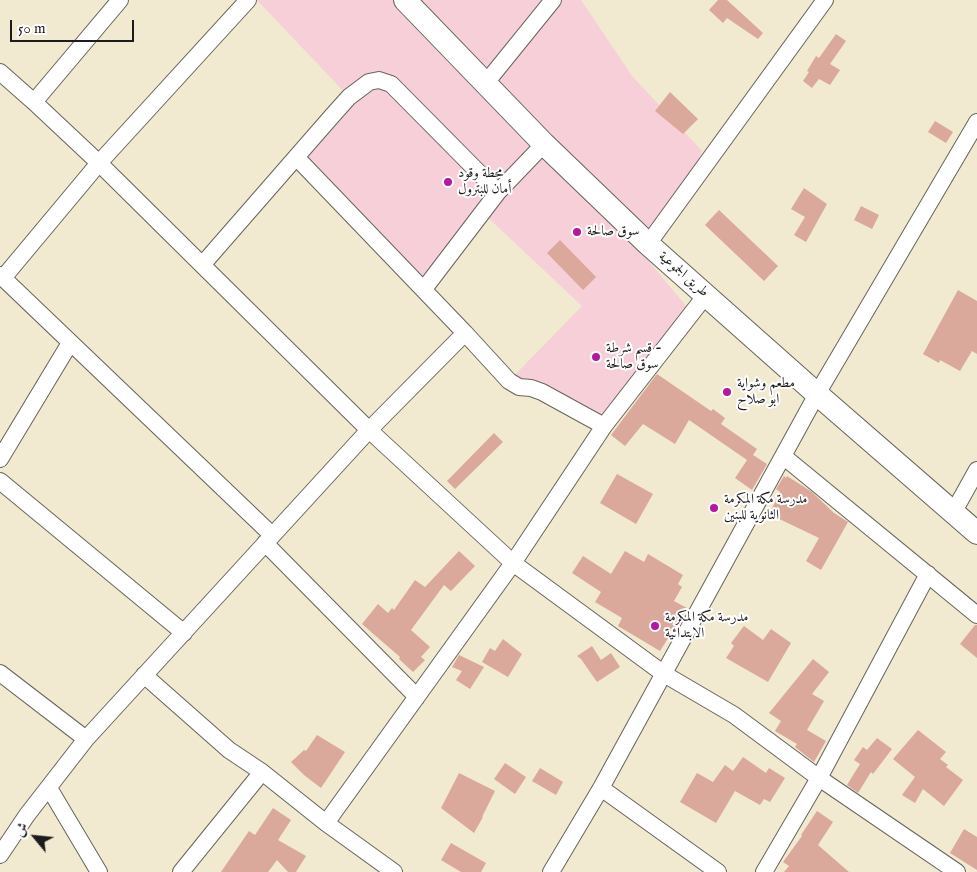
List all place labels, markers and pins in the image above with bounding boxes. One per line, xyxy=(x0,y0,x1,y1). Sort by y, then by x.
place label: محطة وقود أمان للبترول xyxy=(458,166,511,198)
marker: محطة وقود أمان للبترول xyxy=(442,176,454,188)
place label: سوق صالحة xyxy=(587,224,640,240)
marker: سوق صالحة xyxy=(571,226,583,238)
place label: قسم شرطة - سوق صالحة xyxy=(606,341,662,374)
marker: قسم شرطة - سوق صالحة xyxy=(590,351,602,363)
place label: مطعم وشواية ابو صلاح xyxy=(737,376,795,408)
marker: مطعم وشواية ابو صلاح xyxy=(721,386,733,398)
place label: مدرسة مكة المكرمة الثانوية للبنين xyxy=(724,492,808,524)
marker: مدرسة مكة المكرمة الثانوية للبنين xyxy=(708,502,720,514)
place label: مدرسة مكة المكرمة الابتدائية xyxy=(665,610,749,642)
marker: مدرسة مكة المكرمة الابتدائية xyxy=(649,620,661,632)

